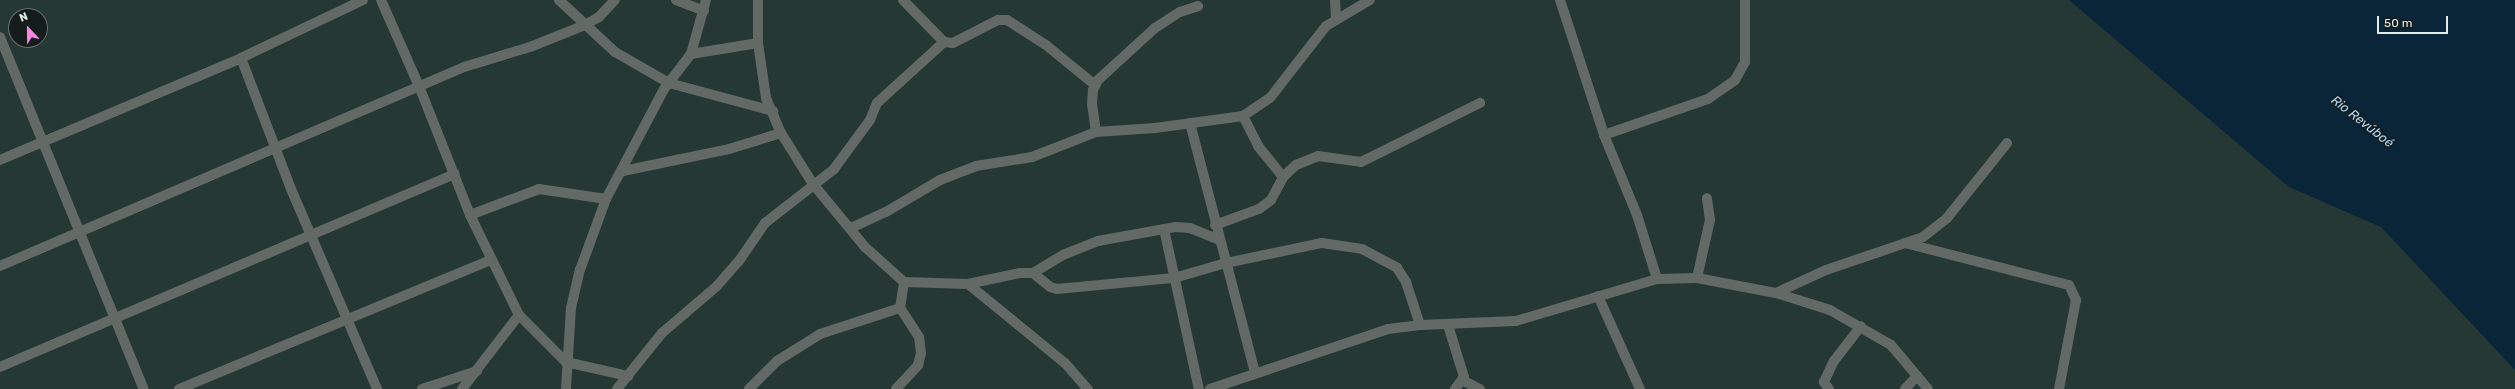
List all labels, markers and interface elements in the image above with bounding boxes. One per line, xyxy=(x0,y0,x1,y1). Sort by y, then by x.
north arrow xyxy=(8,8,48,48)
scale bar xyxy=(2379,8,2450,34)
text: N xyxy=(18,10,30,25)
text: 50 m xyxy=(2384,16,2412,30)
water label: Rio Revúboé xyxy=(2328,93,2396,151)

